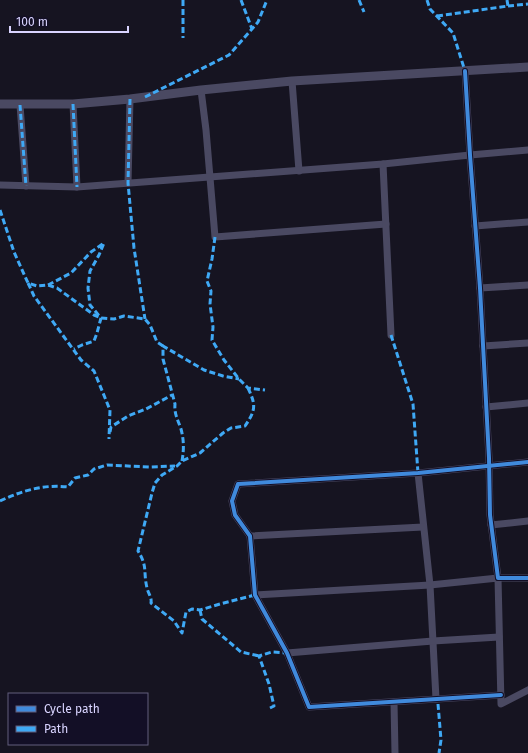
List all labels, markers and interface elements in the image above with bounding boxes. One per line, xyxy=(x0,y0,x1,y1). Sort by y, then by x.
scale bar xyxy=(10,8,128,34)
text: 100 m xyxy=(16,15,48,29)
legend xyxy=(8,693,148,745)
text: Cycle path xyxy=(44,702,100,716)
text: Path xyxy=(44,722,68,736)

